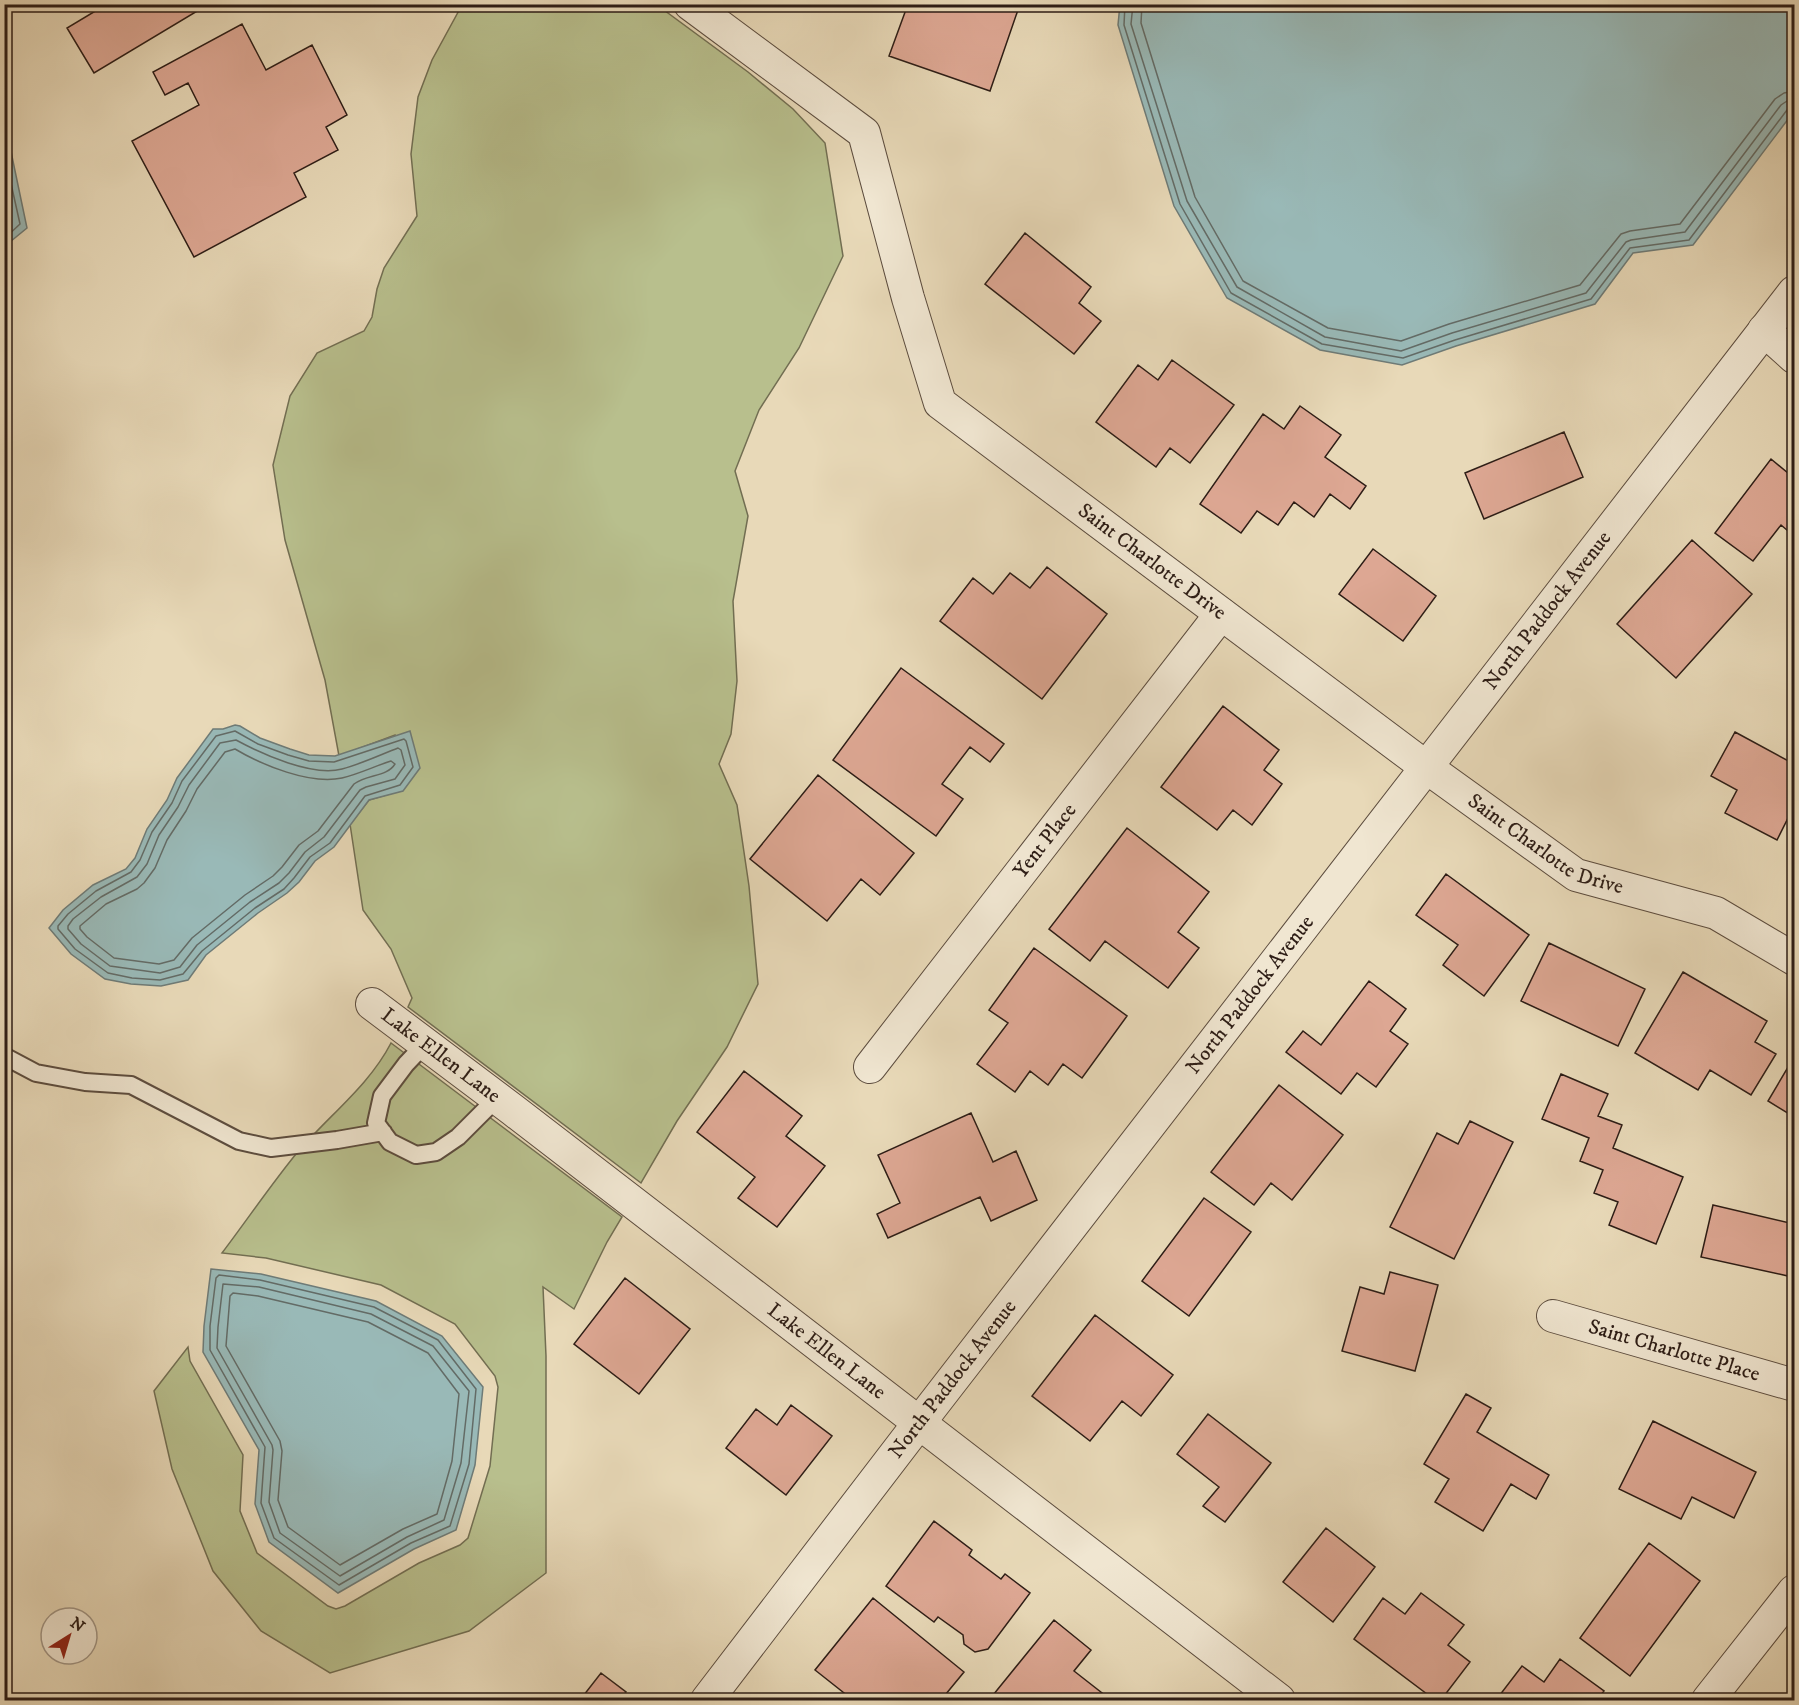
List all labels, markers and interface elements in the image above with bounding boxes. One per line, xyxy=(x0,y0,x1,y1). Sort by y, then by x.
street label: Saint Charlotte Drive xyxy=(1073,498,1232,626)
street label: North Paddock Avenue xyxy=(1478,526,1617,695)
street label: Saint Charlotte Drive xyxy=(1462,788,1626,900)
street label: Yent Place xyxy=(1008,798,1083,884)
street label: North Paddock Avenue xyxy=(1181,910,1320,1080)
street label: Lake Ellen Lane xyxy=(376,1002,506,1109)
street label: North Paddock Avenue xyxy=(883,1294,1023,1464)
street label: Lake Ellen Lane xyxy=(762,1298,891,1405)
street label: Saint Charlotte Place xyxy=(1585,1314,1763,1388)
north arrow xyxy=(39,1606,99,1666)
text: N xyxy=(66,1613,89,1637)

